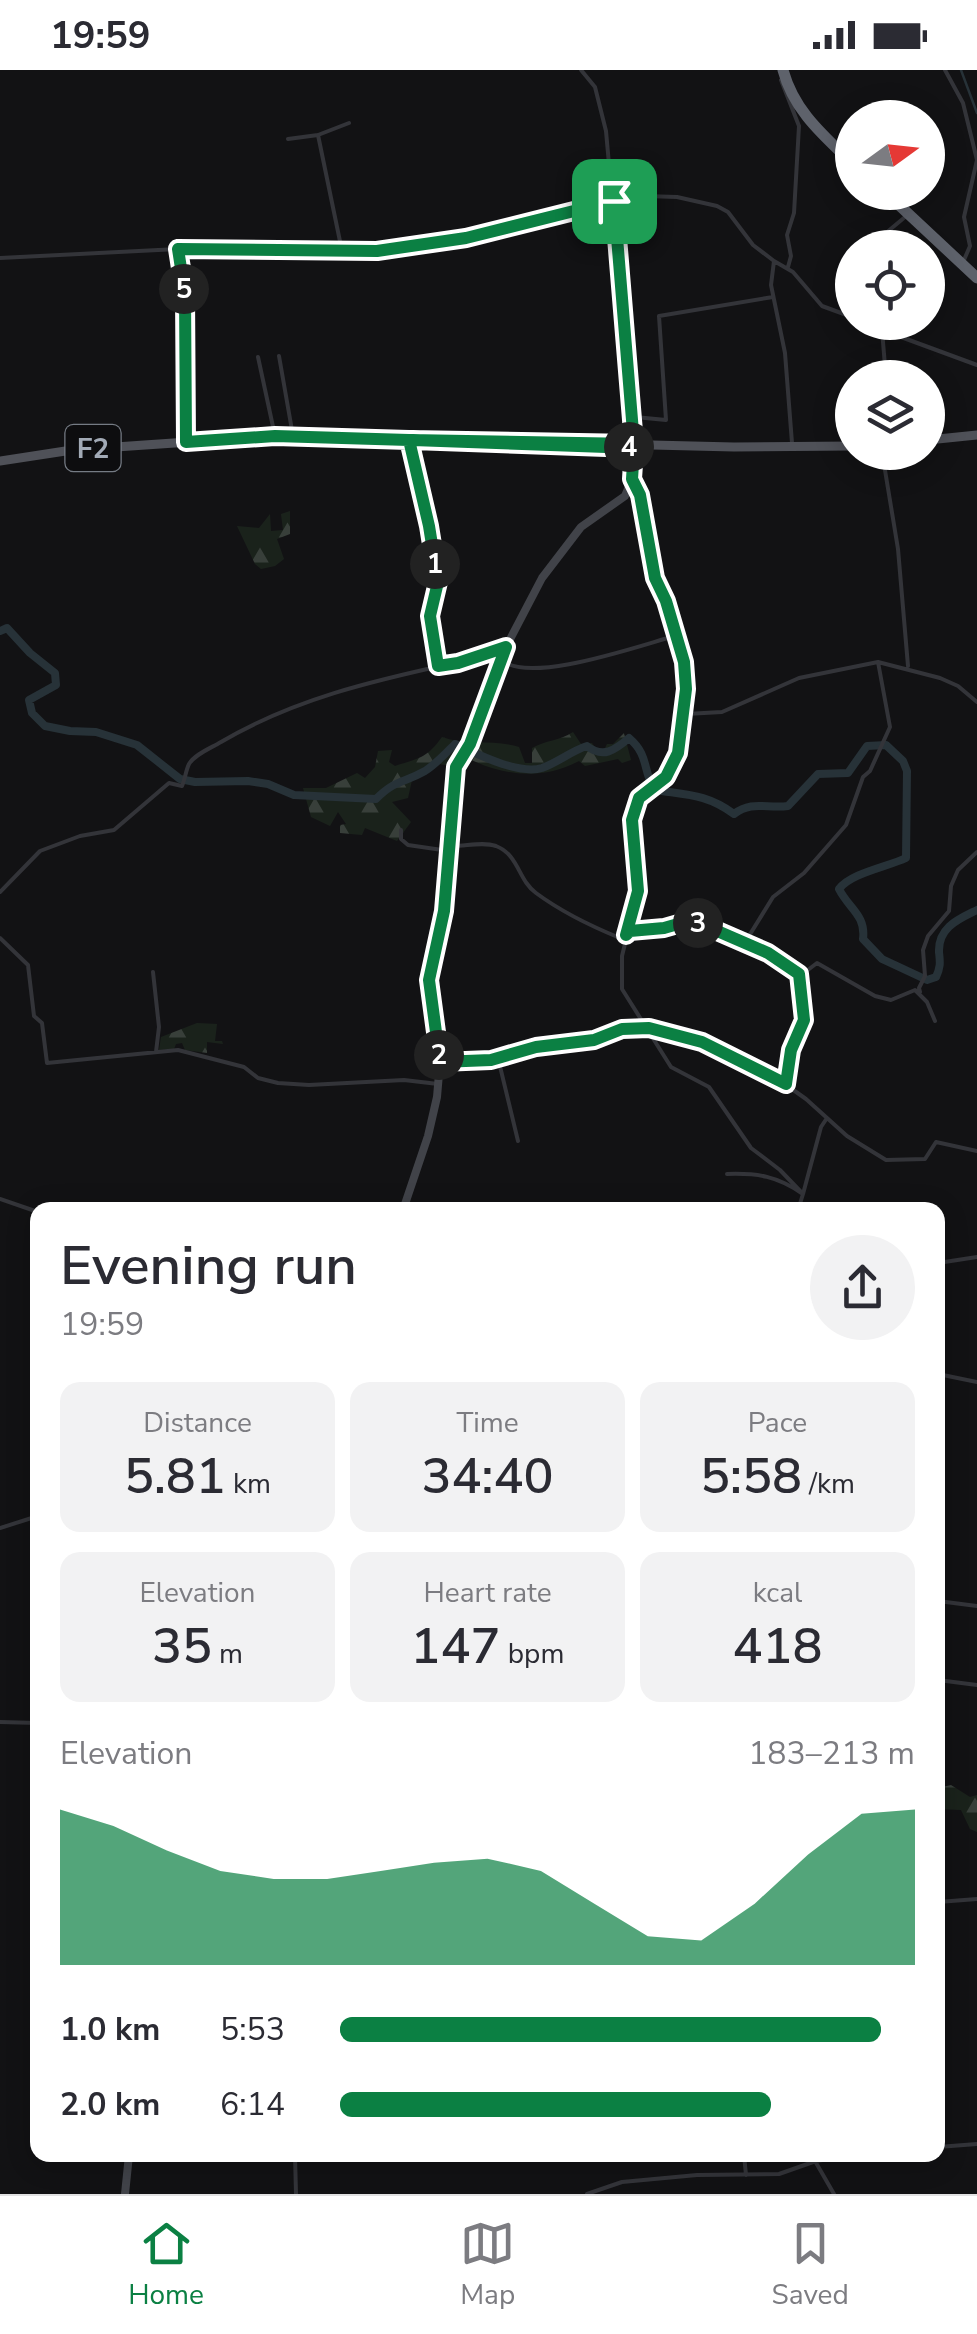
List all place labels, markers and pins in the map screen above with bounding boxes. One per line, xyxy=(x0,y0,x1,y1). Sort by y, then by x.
pin xyxy=(572,159,657,244)
pin: 5 xyxy=(159,264,209,314)
pin: 4 xyxy=(604,422,654,472)
pin: 1 xyxy=(410,539,460,589)
pin: 3 xyxy=(673,898,723,948)
pin: 2 xyxy=(414,1030,464,1080)

